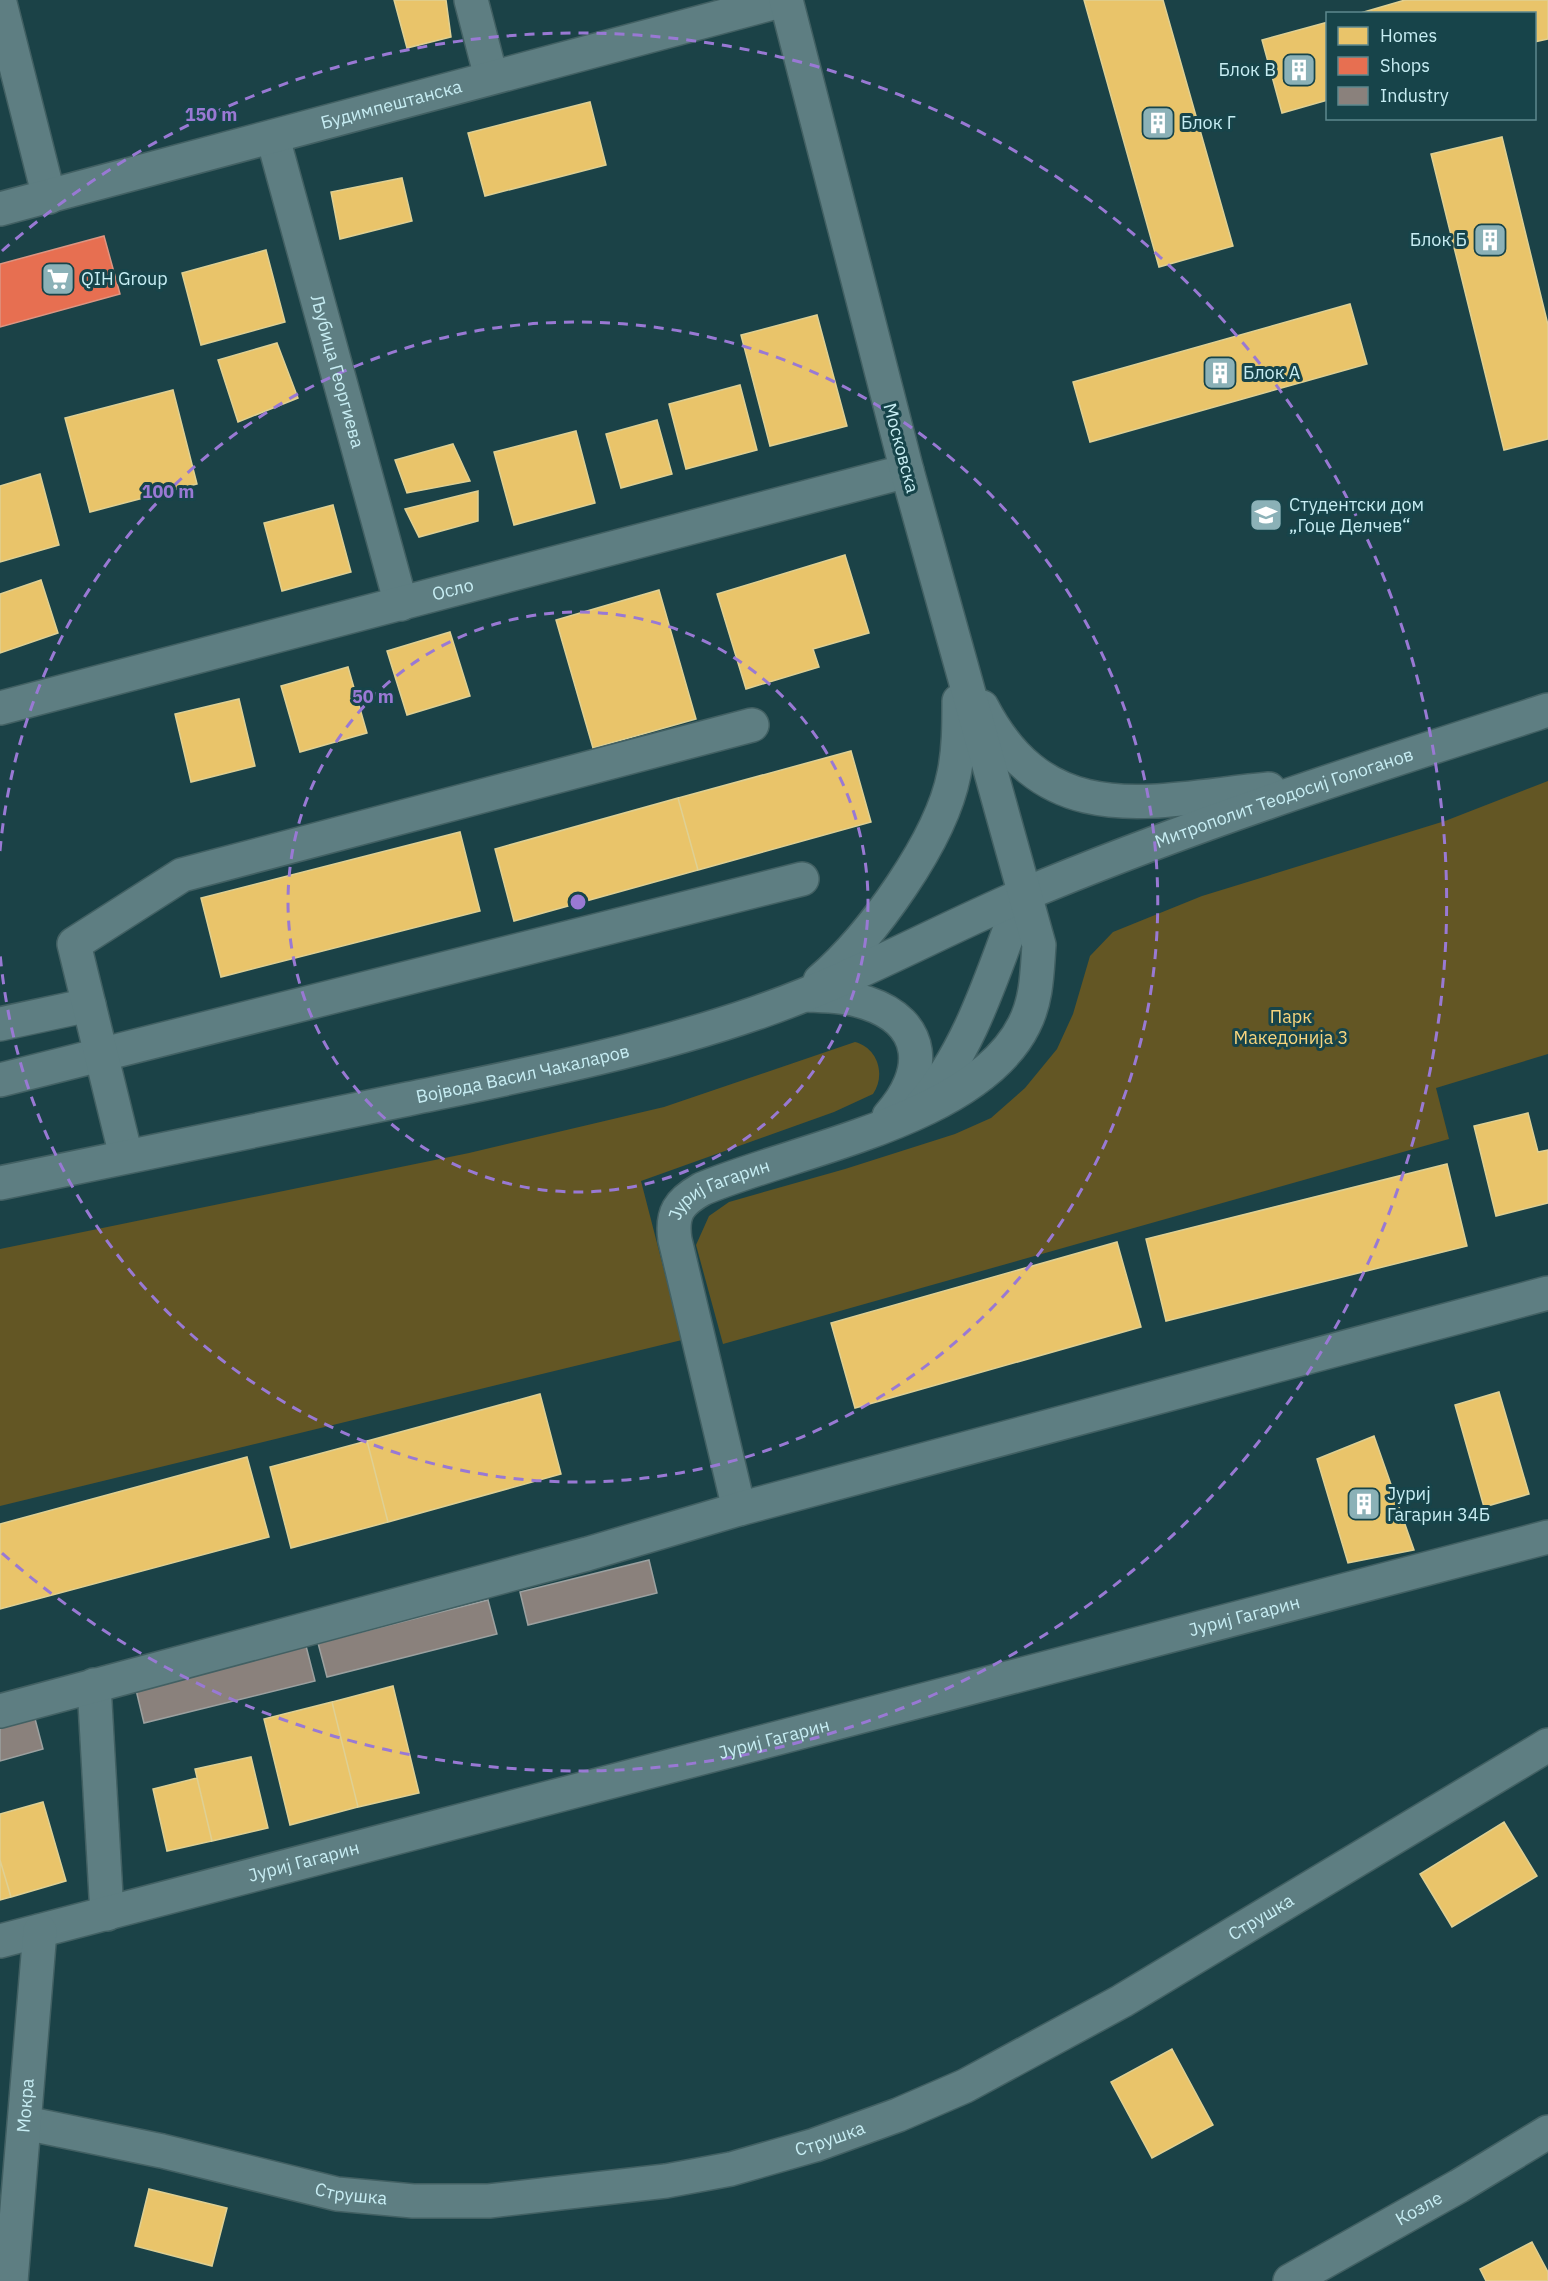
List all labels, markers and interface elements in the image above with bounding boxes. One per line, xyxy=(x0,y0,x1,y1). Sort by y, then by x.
legend xyxy=(1326,12,1536,120)
text: Homes xyxy=(1380,24,1437,47)
building icon: Блок В xyxy=(1281,52,1317,88)
text: Shops xyxy=(1380,54,1430,77)
place label: Блок В xyxy=(1218,58,1276,81)
street label: Будимпештанска xyxy=(318,74,465,134)
text: Industry xyxy=(1380,84,1449,107)
text: 150 m xyxy=(185,103,237,126)
building icon: Блок Г xyxy=(1140,105,1176,141)
place label: Блок Г xyxy=(1181,111,1236,134)
building icon: Блок Б xyxy=(1472,222,1508,258)
place label: Блок Б xyxy=(1410,228,1467,251)
supermarket icon: QIH Group xyxy=(40,261,76,297)
place label: QIH Group xyxy=(81,267,168,290)
street label: Љубица Георгиева xyxy=(306,292,370,451)
building icon: Блок А xyxy=(1202,355,1238,391)
place label: Блок А xyxy=(1243,361,1301,384)
street label: Московска xyxy=(878,401,925,496)
text: 100 m xyxy=(142,480,194,503)
place label: Студентски дом „Гоце Делчев“ xyxy=(1289,493,1424,537)
school or university icon: Студентски дом „Гоце Делчев“ xyxy=(1248,497,1284,533)
street label: Осло xyxy=(429,573,476,606)
text: 50 m xyxy=(352,685,394,708)
street label: Митрополит Теодосиј Гологанов xyxy=(1152,742,1416,853)
centre of rings xyxy=(568,892,588,912)
park label: Парк Македонија 3 xyxy=(1234,1005,1348,1049)
street label: Војвода Васил Чакаларов xyxy=(414,1039,632,1108)
street label: Јуриј Гагарин xyxy=(663,1154,773,1223)
place label: Јуриј Гагарин 34Б xyxy=(1387,1482,1490,1526)
building icon: Јуриј Гагарин 34Б xyxy=(1346,1486,1382,1522)
street label: Јуриј Гагарин xyxy=(1186,1590,1302,1641)
street label: Јуриј Гагарин xyxy=(716,1713,832,1764)
street label: Јуриј Гагарин xyxy=(246,1836,362,1887)
street label: Струшка xyxy=(1224,1888,1298,1946)
street label: Мокра xyxy=(11,2077,39,2134)
street label: Струшка xyxy=(792,2116,868,2161)
street label: Струшка xyxy=(313,2177,389,2210)
street label: Козле xyxy=(1391,2186,1446,2230)

